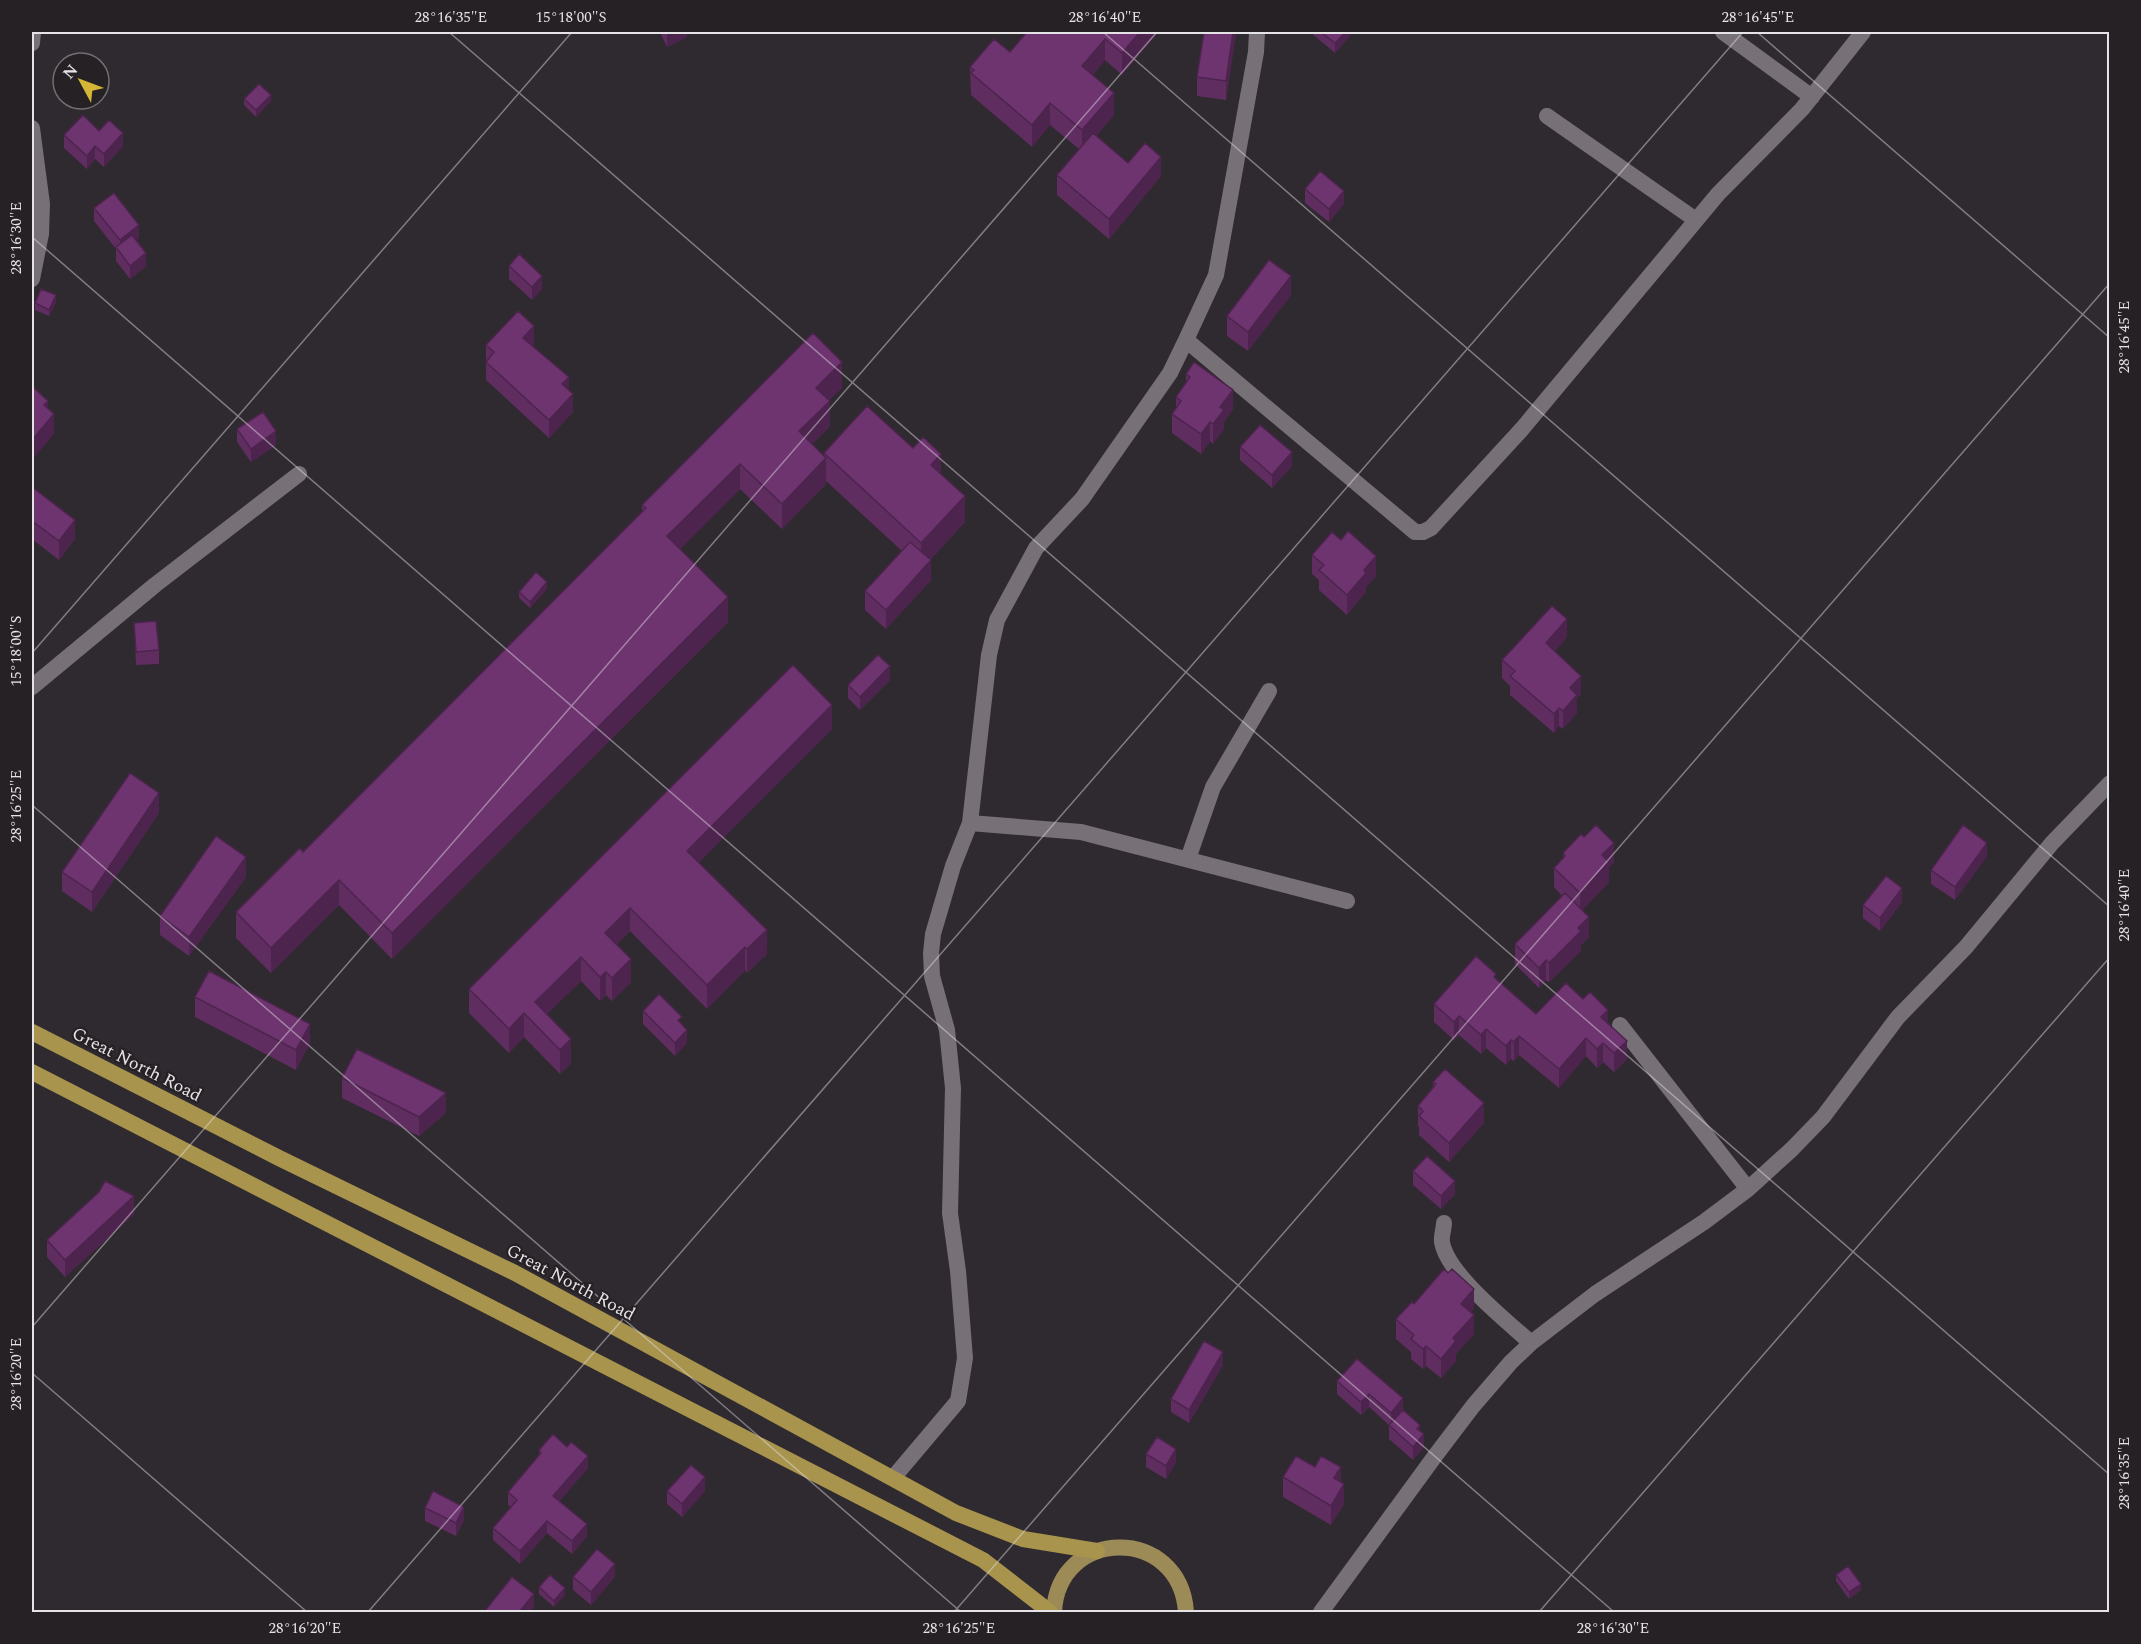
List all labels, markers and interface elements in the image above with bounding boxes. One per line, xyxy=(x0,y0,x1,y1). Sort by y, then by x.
text: 28°16'35"E xyxy=(415,6,487,29)
text: 15°18'00"S xyxy=(536,6,607,29)
text: 28°16'40"E xyxy=(1069,6,1141,29)
text: 28°16'45"E xyxy=(1722,6,1794,29)
north arrow xyxy=(51,51,111,111)
text: N xyxy=(57,59,84,85)
text: 28°16'30"E xyxy=(5,202,28,274)
text: 28°16'45"E xyxy=(2113,301,2136,373)
text: 15°18'00"S xyxy=(5,615,28,686)
text: 28°16'25"E xyxy=(5,770,28,842)
text: 28°16'40"E xyxy=(2113,869,2136,941)
street label: Great North Road xyxy=(67,1020,206,1109)
street label: Great North Road xyxy=(501,1237,640,1328)
text: 28°16'20"E xyxy=(5,1338,28,1410)
text: 28°16'35"E xyxy=(2113,1437,2136,1509)
text: 28°16'20"E xyxy=(269,1617,341,1640)
text: 28°16'25"E xyxy=(923,1617,995,1640)
text: 28°16'30"E xyxy=(1577,1617,1649,1640)

